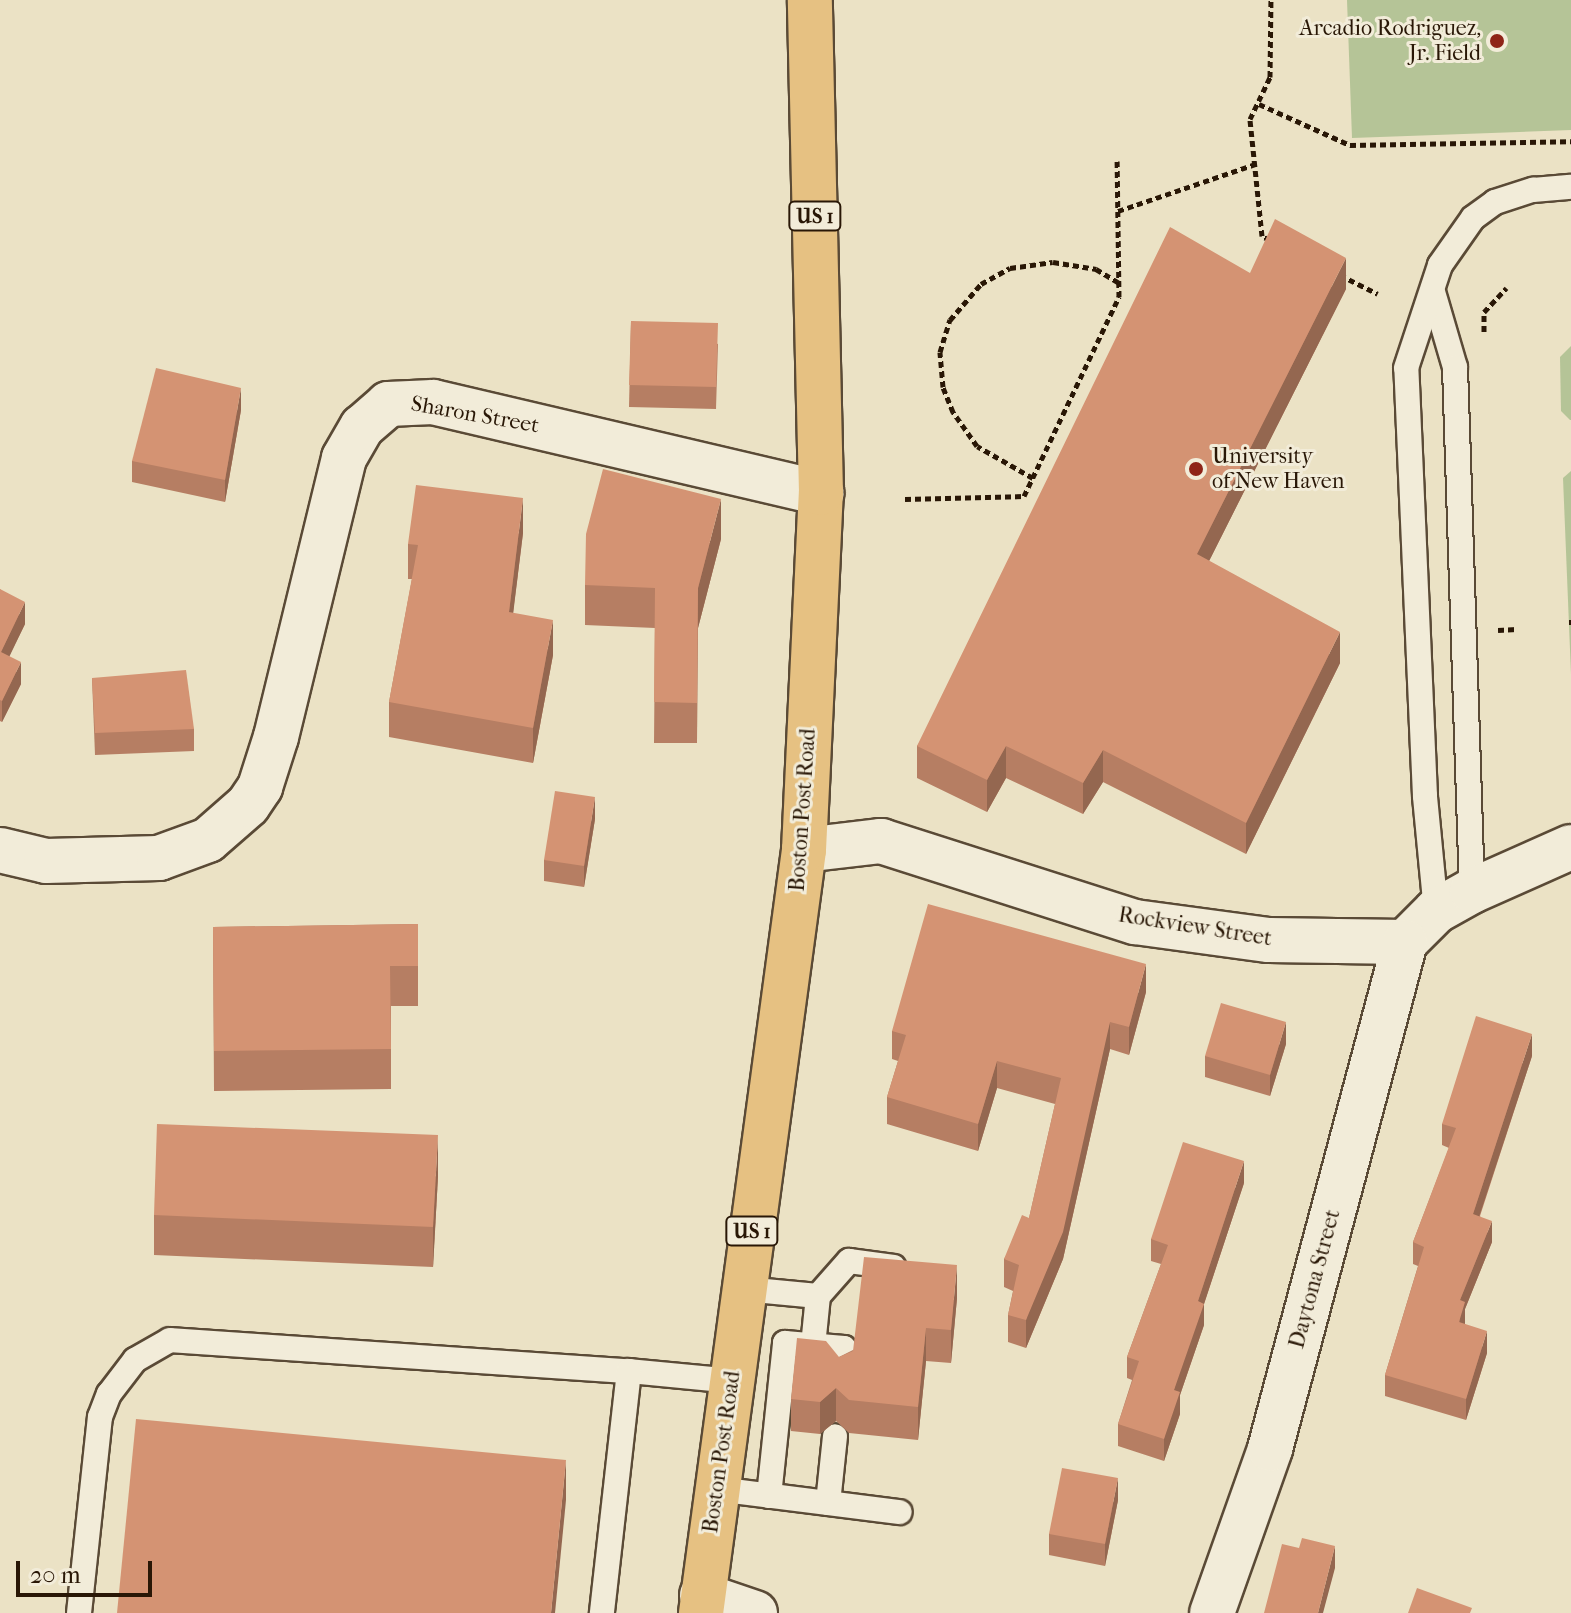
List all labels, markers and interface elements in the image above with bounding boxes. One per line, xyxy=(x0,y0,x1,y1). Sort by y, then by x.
place label: Arcadio Rodriguez, Jr. Field xyxy=(1299,15,1481,66)
marker: Arcadio Rodriguez, Jr. Field xyxy=(1488,32,1506,50)
road number: US 1 xyxy=(787,200,843,232)
street label: Sharon Street xyxy=(409,391,541,439)
place label: University of New Haven xyxy=(1212,443,1344,494)
marker: University of New Haven xyxy=(1187,460,1205,478)
street label: Boston Post Road xyxy=(784,728,822,892)
street label: Rockview Street xyxy=(1116,902,1274,952)
street label: Daytona Street xyxy=(1284,1207,1346,1351)
road number: US 1 xyxy=(724,1215,780,1247)
street label: Boston Post Road xyxy=(698,1369,746,1535)
scale bar xyxy=(20,1545,156,1595)
text: 20 m xyxy=(30,1561,81,1589)

